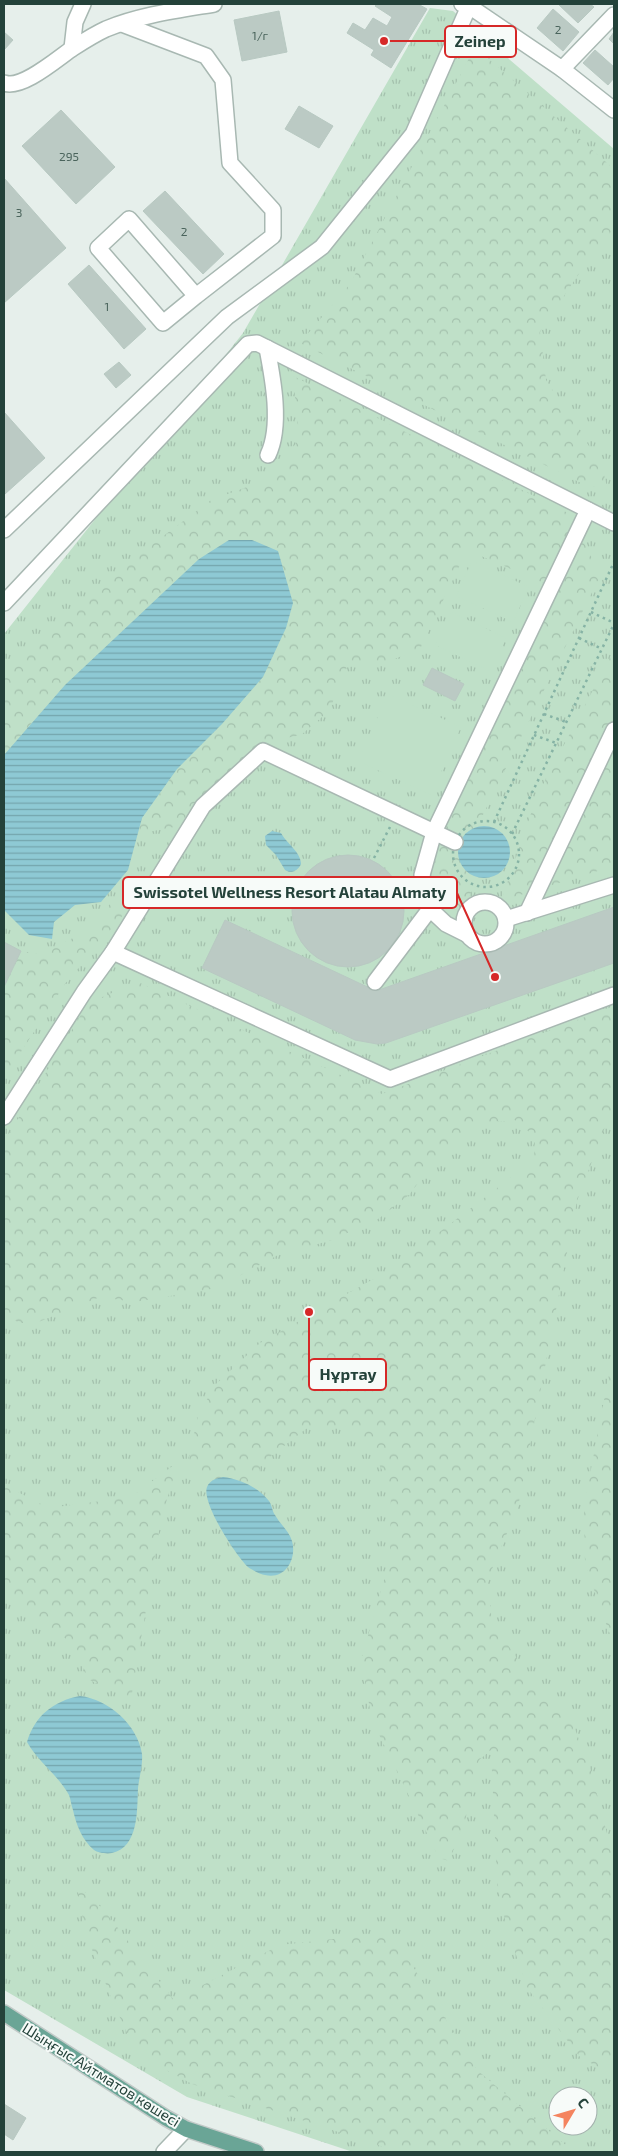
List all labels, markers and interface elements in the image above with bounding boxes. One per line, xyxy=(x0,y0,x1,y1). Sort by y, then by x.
house number: 2 xyxy=(555,22,562,36)
callout: Zeinep xyxy=(445,26,516,57)
house number: 1/г xyxy=(252,28,269,42)
text: Zeinep xyxy=(454,31,506,50)
house number: 295 xyxy=(59,149,79,163)
house number: 3 xyxy=(16,205,22,219)
house number: 2 xyxy=(181,224,188,238)
house number: 1 xyxy=(105,299,109,313)
callout: Swissotel Wellness Resort Alatau Almaty xyxy=(123,877,457,908)
text: Swissotel Wellness Resort Alatau Almaty xyxy=(134,882,446,902)
callout: Нұртау xyxy=(309,1359,386,1390)
text: Нұртау xyxy=(319,1364,377,1383)
street label: Шыңғыс Айтматов көшесі xyxy=(19,2018,184,2130)
north arrow xyxy=(548,2086,598,2136)
text: С xyxy=(574,2094,593,2111)

